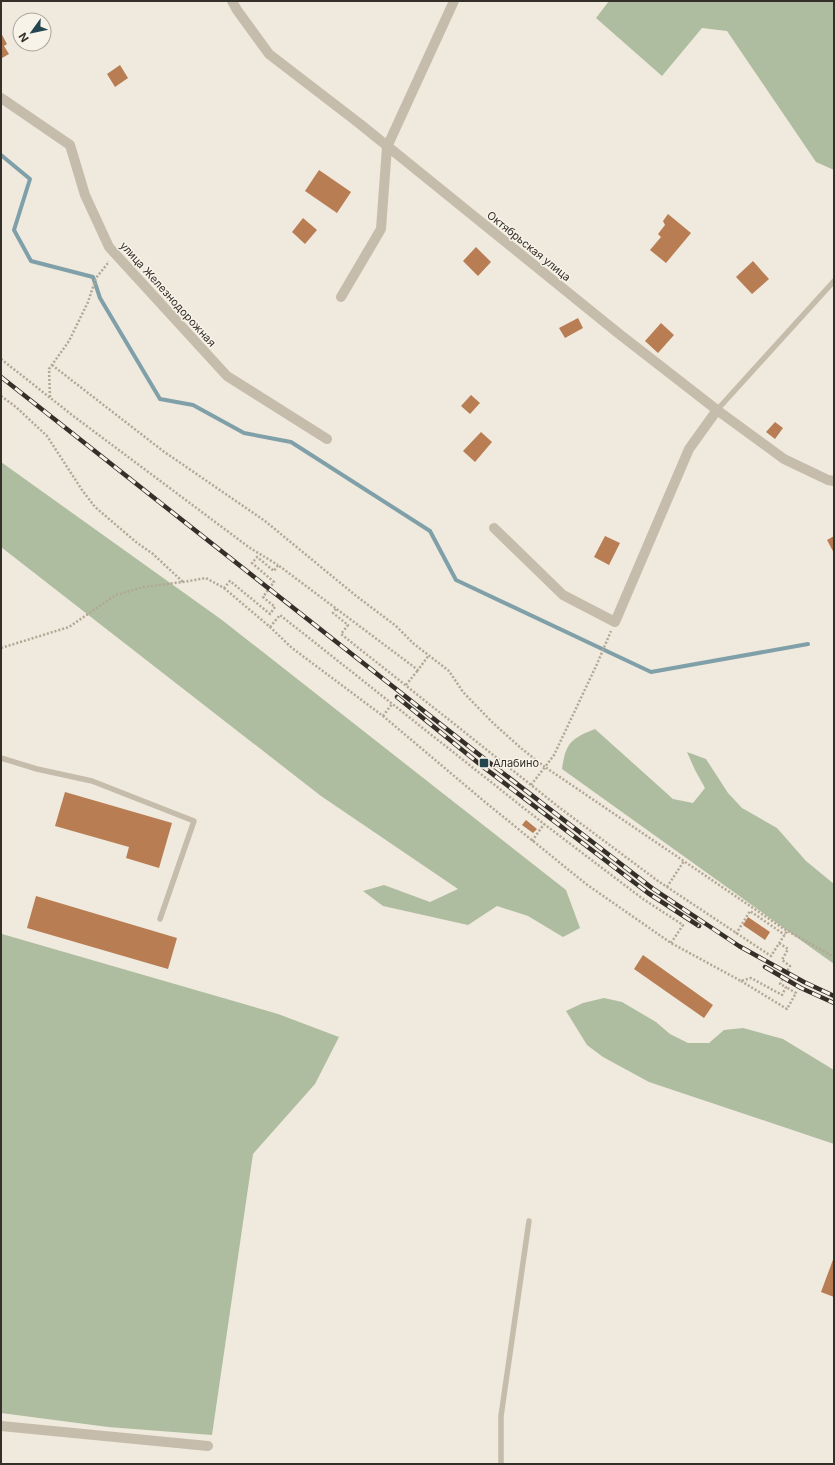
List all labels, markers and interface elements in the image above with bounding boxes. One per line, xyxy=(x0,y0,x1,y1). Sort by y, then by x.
north arrow xyxy=(12,12,52,52)
text: N xyxy=(15,30,32,45)
street label: Октябрьская улица xyxy=(484,208,574,284)
street label: улица Железнодорожная xyxy=(117,239,219,349)
place label: Алабино xyxy=(493,756,540,770)
marker: Алабино xyxy=(478,757,490,769)

